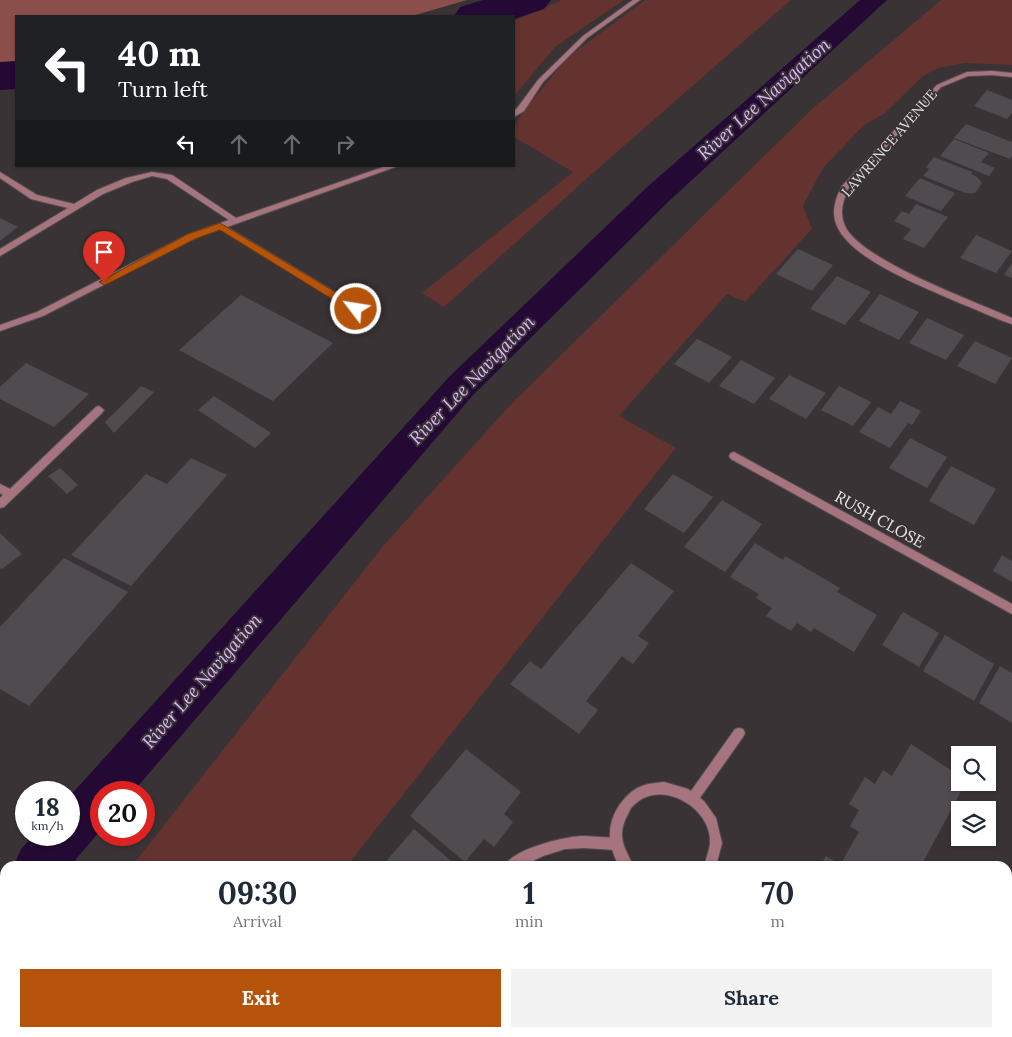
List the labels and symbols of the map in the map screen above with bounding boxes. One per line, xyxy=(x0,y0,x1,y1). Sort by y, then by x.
water label: River Lee Navigation xyxy=(692,33,835,164)
street label: LAWRENCE AVENUE xyxy=(837,85,941,200)
pin xyxy=(83,231,125,282)
position arrow xyxy=(329,282,381,334)
water label: River Lee Navigation xyxy=(404,310,539,449)
street label: RUSH CLOSE xyxy=(832,486,928,552)
water label: River Lee Navigation xyxy=(137,609,266,753)
speed limit sign: 20 xyxy=(90,781,155,846)

